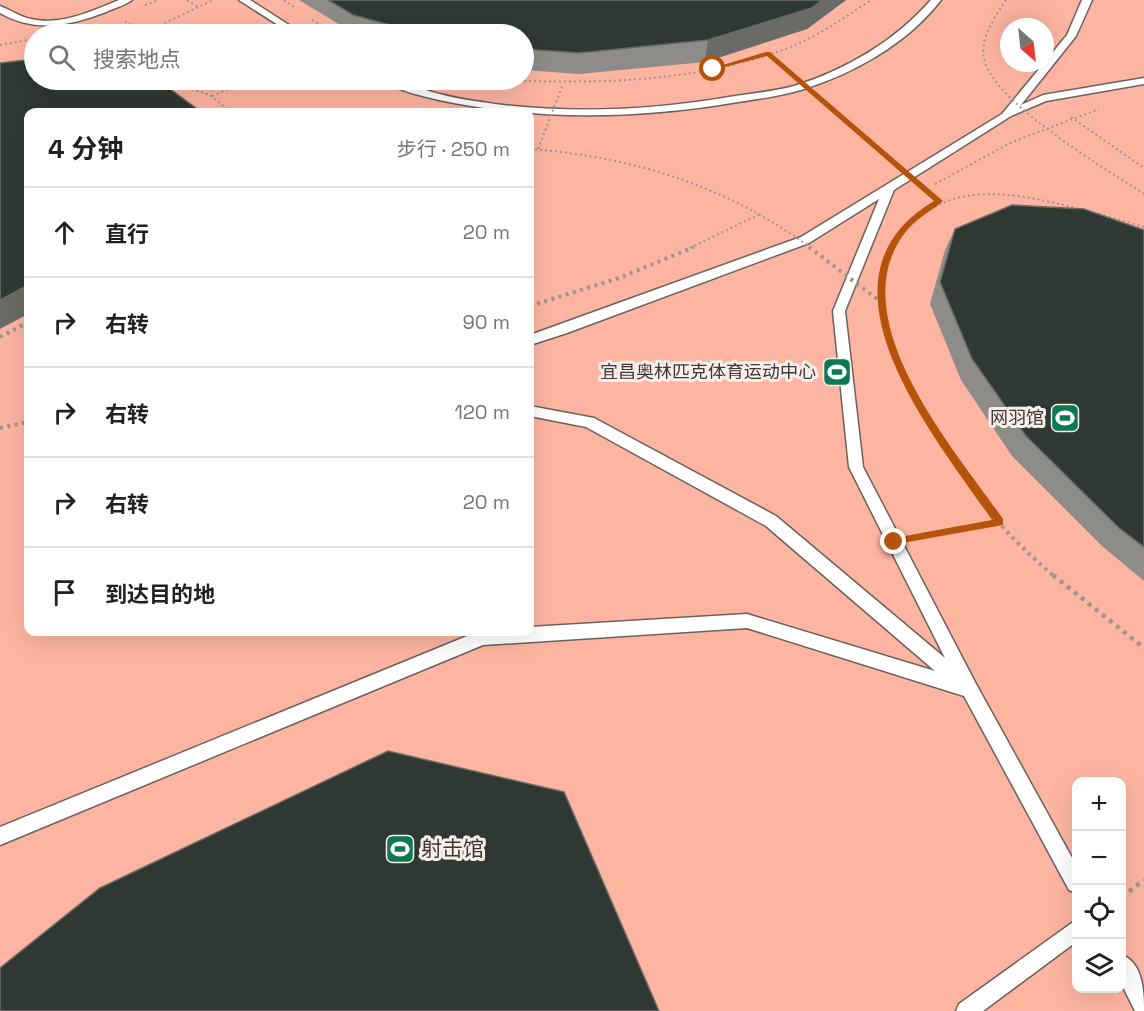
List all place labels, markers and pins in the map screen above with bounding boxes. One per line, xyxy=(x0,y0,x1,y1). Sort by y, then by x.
sports icon: 宜昌奥林匹克体育运动中心 xyxy=(821,356,853,388)
place label: 宜昌奥林匹克体育运动中心 xyxy=(600,360,816,383)
sports icon: 网羽馆 xyxy=(1049,402,1081,434)
place label: 网羽馆 xyxy=(990,406,1044,429)
sports icon: 射击馆 xyxy=(384,833,416,865)
place label: 射击馆 xyxy=(421,835,484,862)

